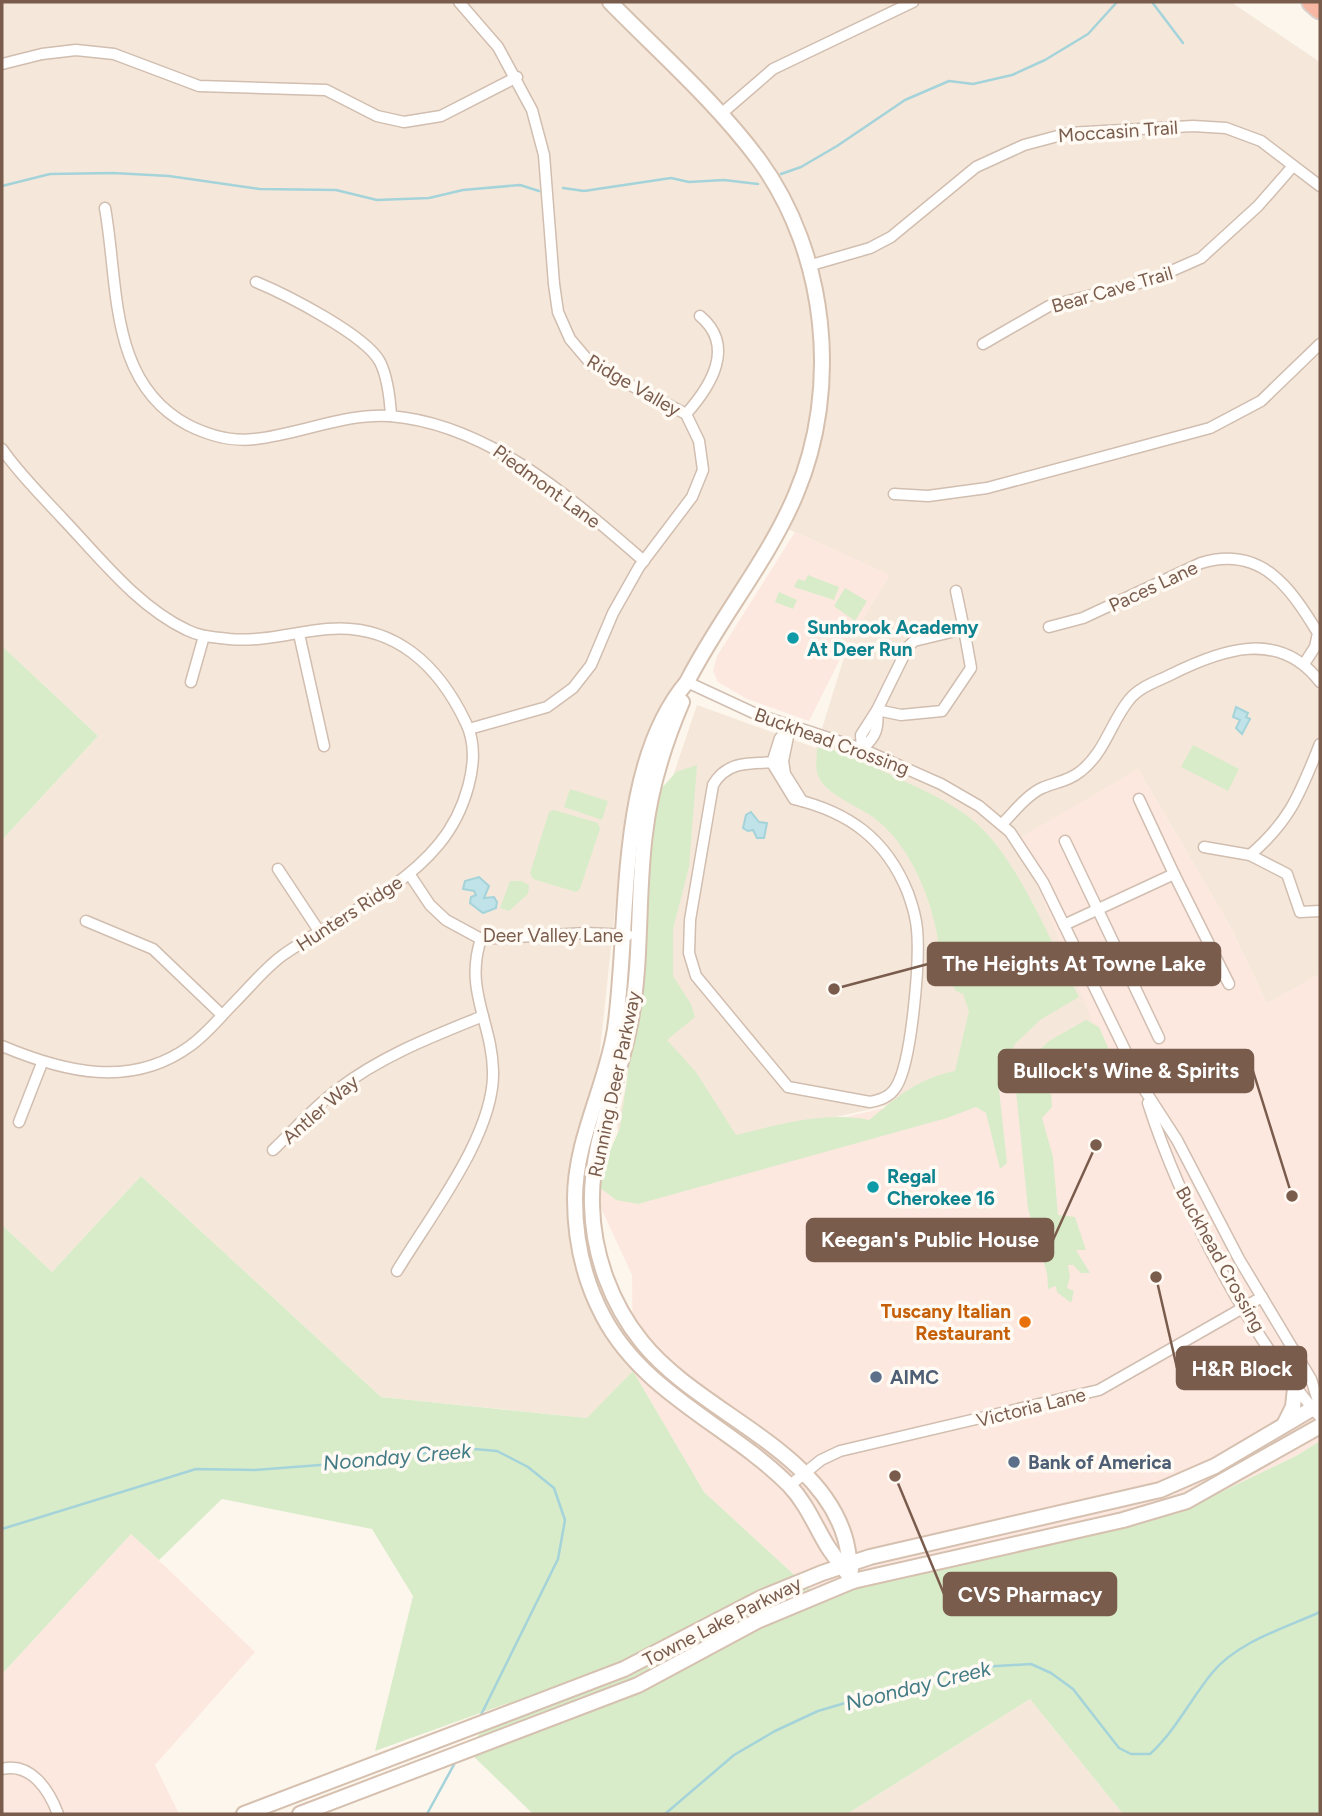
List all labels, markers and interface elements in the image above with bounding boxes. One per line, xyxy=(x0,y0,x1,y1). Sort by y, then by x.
street label: Moccasin Trail xyxy=(1057,116,1179,147)
street label: Bear Cave Trail xyxy=(1049,261,1175,318)
street label: Ridge Valley xyxy=(583,349,685,421)
street label: Piedmont Lane xyxy=(489,440,605,533)
street label: Paces Lane xyxy=(1105,556,1201,617)
place label: Sunbrook Academy At Deer Run xyxy=(807,616,978,661)
marker: Sunbrook Academy At Deer Run xyxy=(785,630,801,646)
street label: Buckhead Crossing xyxy=(751,703,912,780)
street label: Hunters Ridge xyxy=(292,871,407,956)
street label: Deer Valley Lane xyxy=(483,924,623,947)
callout: The Heights At Towne Lake xyxy=(928,943,1220,985)
text: The Heights At Towne Lake xyxy=(942,951,1206,976)
street label: Running Deer Parkway xyxy=(584,989,645,1179)
callout: Bullock's Wine & Spirits xyxy=(999,1050,1253,1092)
text: Bullock's Wine & Spirits xyxy=(1013,1058,1239,1083)
street label: Antler Way xyxy=(278,1070,363,1149)
place label: Regal Cherokee 16 xyxy=(887,1165,995,1210)
marker: Regal Cherokee 16 xyxy=(865,1179,881,1195)
street label: Buckhead Crossing xyxy=(1171,1182,1270,1336)
callout: Keegan's Public House xyxy=(807,1219,1053,1261)
text: Keegan's Public House xyxy=(821,1227,1039,1252)
place label: Tuscany Italian Restaurant xyxy=(881,1300,1011,1345)
marker: Tuscany Italian Restaurant xyxy=(1017,1314,1033,1330)
callout: H&R Block xyxy=(1177,1347,1306,1389)
text: H&R Block xyxy=(1192,1356,1293,1381)
place label: AIMC xyxy=(890,1366,939,1389)
marker: AIMC xyxy=(868,1369,884,1385)
street label: Victoria Lane xyxy=(974,1383,1088,1432)
water label: Noonday Creek xyxy=(322,1437,473,1475)
place label: Bank of America xyxy=(1028,1451,1172,1474)
marker: Bank of America xyxy=(1006,1454,1022,1470)
street label: Towne Lake Parkway xyxy=(639,1572,805,1671)
callout: CVS Pharmacy xyxy=(944,1573,1116,1615)
text: CVS Pharmacy xyxy=(958,1582,1103,1607)
water label: Noonday Creek xyxy=(843,1655,994,1716)

